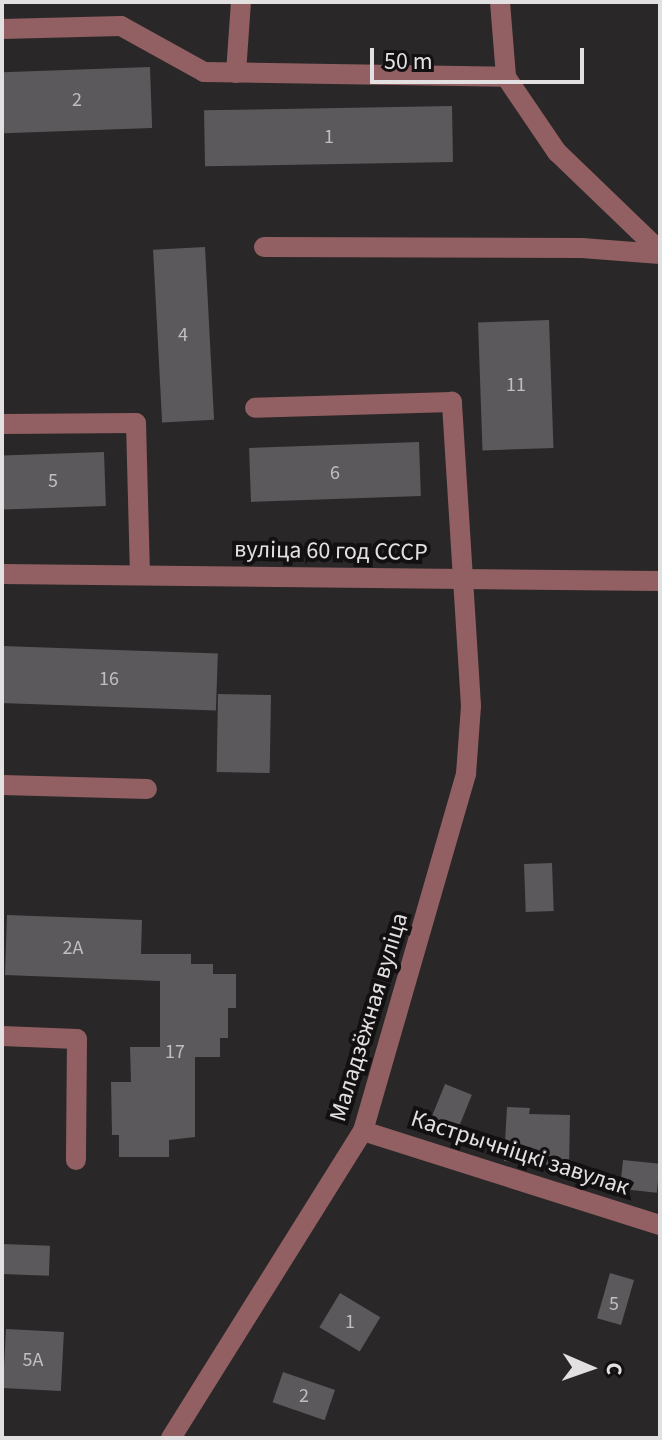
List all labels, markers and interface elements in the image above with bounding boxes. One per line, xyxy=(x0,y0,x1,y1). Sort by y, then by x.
scale bar xyxy=(374,32,588,82)
text: 50 m xyxy=(384,44,433,79)
house number: 2 xyxy=(72,88,82,112)
house number: 1 xyxy=(324,125,334,149)
house number: 4 xyxy=(178,323,188,347)
house number: 11 xyxy=(506,373,526,397)
house number: 6 xyxy=(330,461,340,485)
house number: 5 xyxy=(48,469,58,493)
street label: вуліца 60 год СССР xyxy=(234,535,428,567)
house number: 16 xyxy=(99,667,119,691)
street label: Маладзёжная вуліца xyxy=(324,909,414,1125)
house number: 2А xyxy=(63,936,83,960)
house number: 17 xyxy=(165,1040,185,1064)
street label: Кастрычніцкі завулак xyxy=(407,1104,633,1202)
house number: 5 xyxy=(609,1292,619,1316)
house number: 1 xyxy=(345,1310,355,1334)
north arrow xyxy=(550,1328,630,1408)
house number: 5А xyxy=(23,1348,43,1372)
text: С xyxy=(598,1362,630,1376)
house number: 2 xyxy=(299,1384,309,1408)

